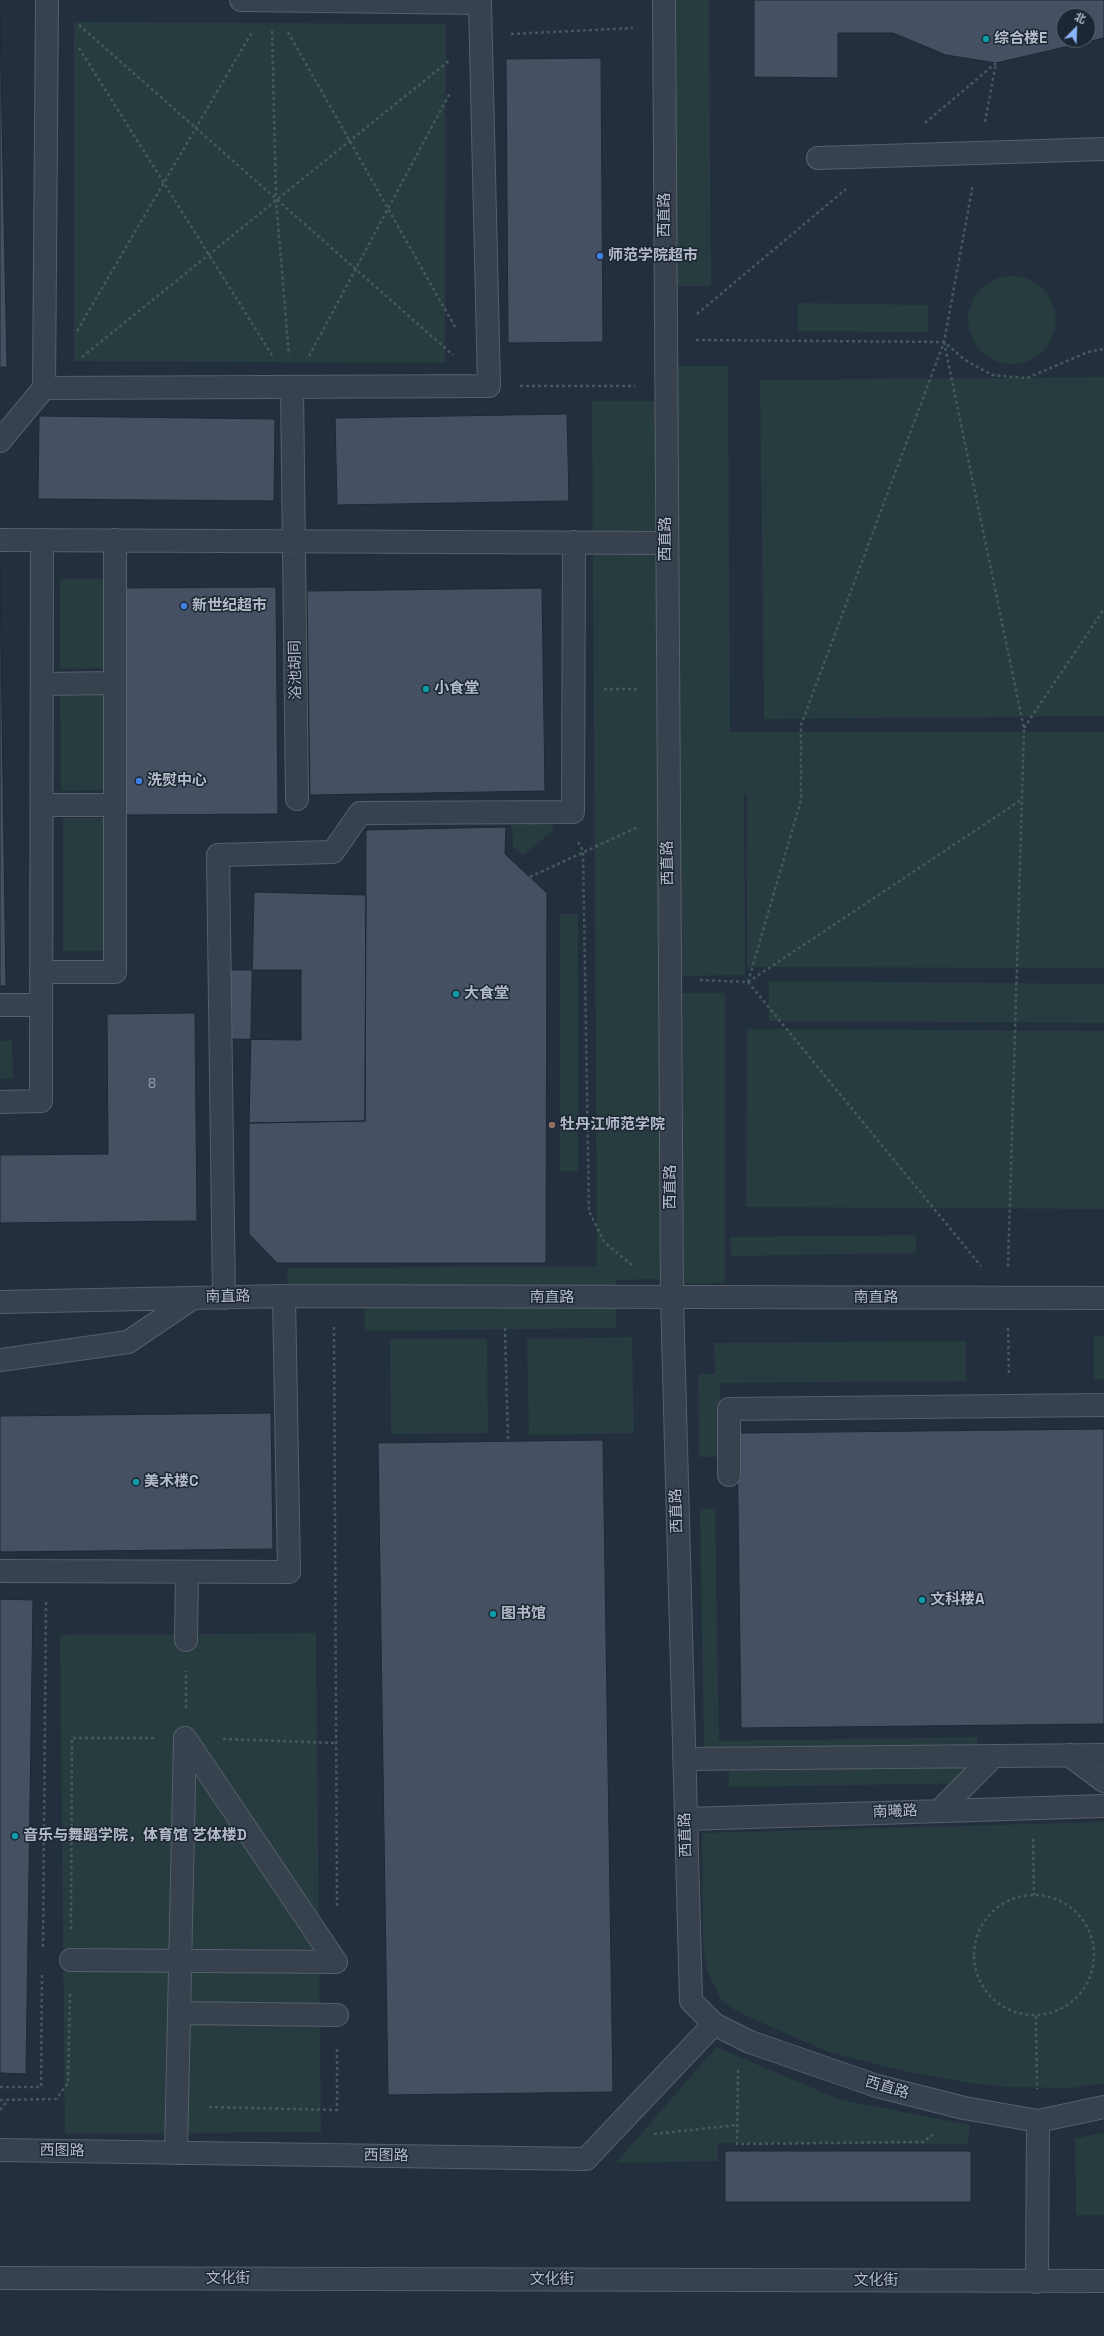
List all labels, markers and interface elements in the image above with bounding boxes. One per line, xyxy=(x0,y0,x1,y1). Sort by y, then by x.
north arrow xyxy=(1056,8,1096,48)
text: 北 xyxy=(1073,9,1088,26)
place label: 综合楼E xyxy=(994,30,1047,48)
marker: 综合楼E xyxy=(981,34,991,44)
street label: 西直路 xyxy=(656,193,674,237)
place label: 师范学院超市 xyxy=(608,247,698,265)
marker: 师范学院超市 xyxy=(595,251,605,261)
street label: 西直路 xyxy=(657,517,675,561)
place label: 新世纪超市 xyxy=(192,597,267,615)
marker: 新世纪超市 xyxy=(179,601,189,611)
street label: 浴池胡同 xyxy=(286,640,306,700)
place label: 小食堂 xyxy=(434,680,479,698)
marker: 小食堂 xyxy=(421,684,431,694)
place label: 洗熨中心 xyxy=(147,772,207,790)
marker: 洗熨中心 xyxy=(134,776,144,786)
street label: 西直路 xyxy=(659,840,677,886)
place label: 大食堂 xyxy=(464,985,509,1003)
marker: 大食堂 xyxy=(451,989,461,999)
house number: 8 xyxy=(148,1076,156,1092)
place label: 牡丹江师范学院 xyxy=(560,1116,665,1134)
marker: 牡丹江师范学院 xyxy=(547,1120,557,1130)
street label: 西直路 xyxy=(662,1165,680,1209)
street label: 南直路 xyxy=(205,1288,251,1306)
street label: 南直路 xyxy=(530,1289,574,1307)
street label: 南直路 xyxy=(854,1289,898,1307)
place label: 美术楼C xyxy=(144,1473,199,1491)
marker: 美术楼C xyxy=(131,1477,141,1487)
street label: 西直路 xyxy=(667,1488,687,1534)
place label: 文科楼A xyxy=(930,1591,985,1609)
marker: 文科楼A xyxy=(917,1595,927,1605)
place label: 图书馆 xyxy=(501,1605,546,1623)
marker: 图书馆 xyxy=(488,1609,498,1619)
street label: 南曦路 xyxy=(872,1802,918,1822)
street label: 西直路 xyxy=(676,1812,696,1858)
place label: 音乐与舞蹈学院，体育馆 艺体楼D xyxy=(23,1827,247,1845)
marker: 音乐与舞蹈学院，体育馆 艺体楼D xyxy=(10,1831,20,1841)
street label: 西直路 xyxy=(863,2073,911,2103)
street label: 西图路 xyxy=(39,2142,85,2160)
street label: 西图路 xyxy=(363,2147,409,2165)
street label: 文化街 xyxy=(206,2270,250,2288)
street label: 文化街 xyxy=(530,2271,574,2289)
street label: 文化街 xyxy=(854,2272,898,2290)

